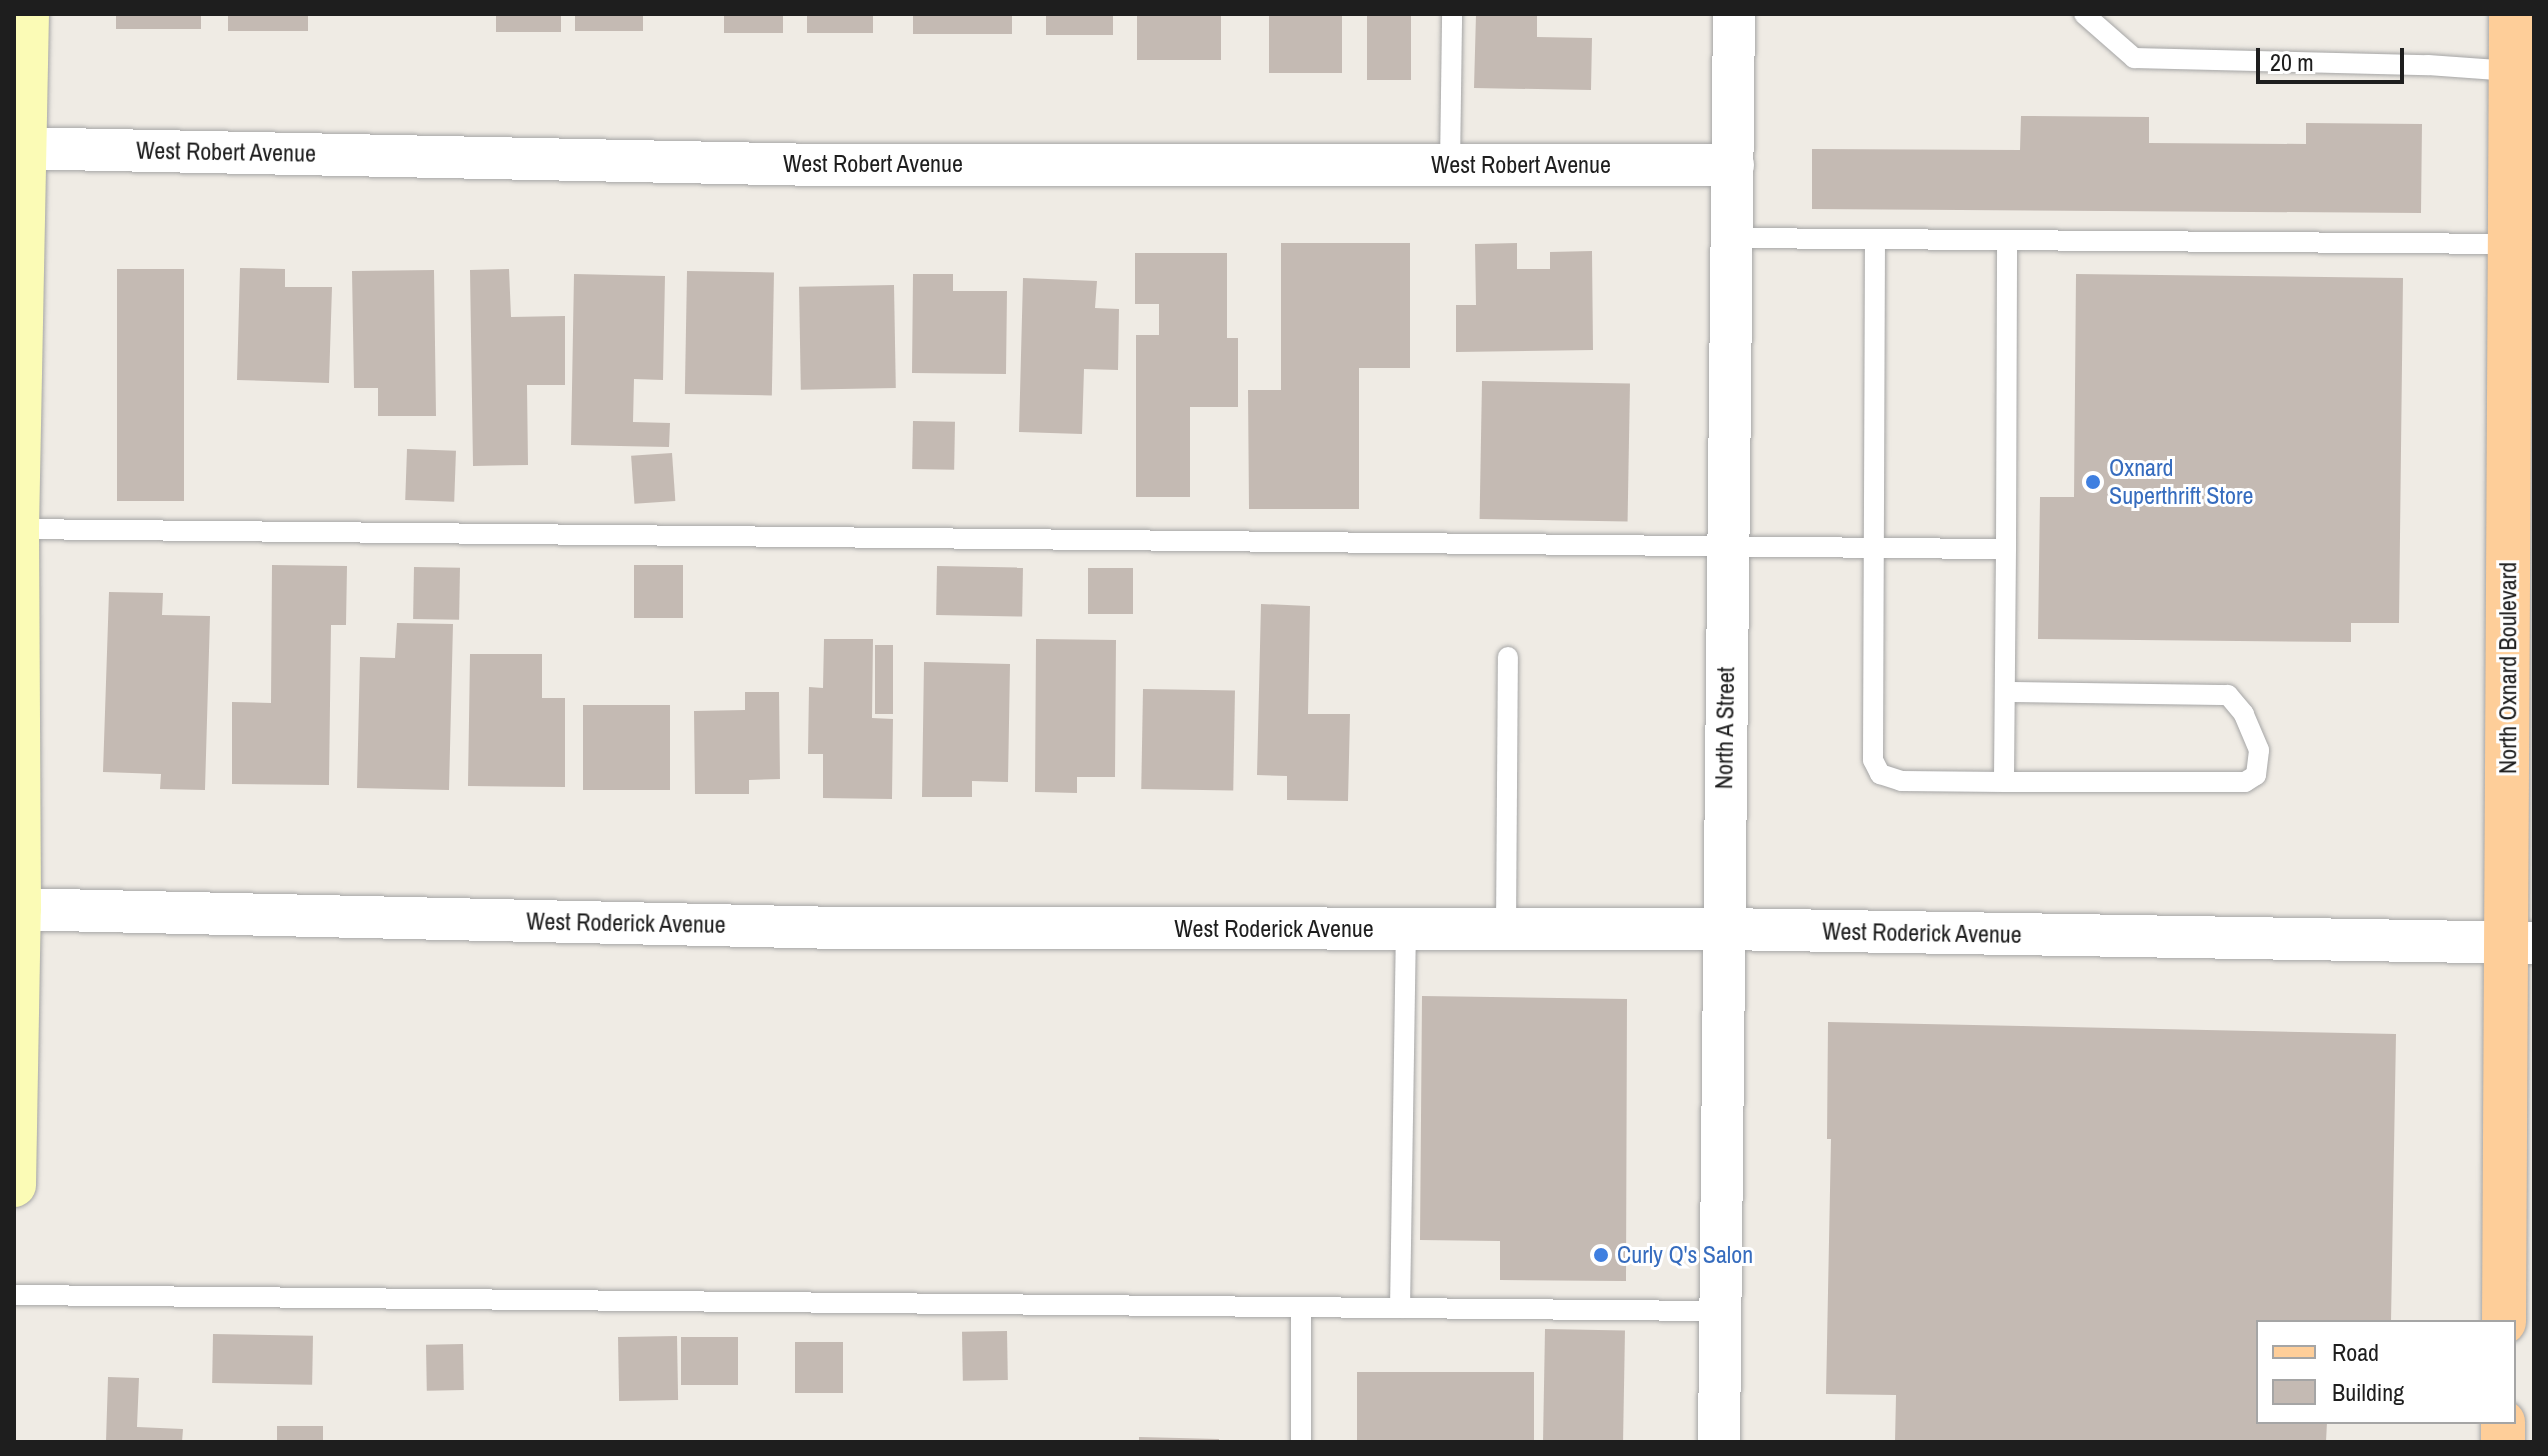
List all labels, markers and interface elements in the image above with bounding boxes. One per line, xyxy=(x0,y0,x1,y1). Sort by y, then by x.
scale bar xyxy=(2260,32,2408,82)
text: 20 m xyxy=(2270,46,2314,78)
street label: West Robert Avenue xyxy=(135,136,317,168)
street label: West Robert Avenue xyxy=(783,150,963,178)
street label: West Robert Avenue xyxy=(1431,151,1611,179)
place label: Oxnard Superthrift Store xyxy=(2109,454,2253,510)
marker: Oxnard Superthrift Store xyxy=(2084,473,2102,491)
street label: North Oxnard Boulevard xyxy=(2494,562,2522,774)
street label: North A Street xyxy=(1710,665,1740,791)
street label: West Roderick Avenue xyxy=(525,907,727,939)
street label: West Roderick Avenue xyxy=(1174,915,1374,943)
street label: West Roderick Avenue xyxy=(1821,917,2023,949)
place label: Curly Q's Salon xyxy=(1617,1241,1753,1269)
marker: Curly Q's Salon xyxy=(1592,1246,1610,1264)
legend xyxy=(2256,1320,2516,1424)
text: Road xyxy=(2332,1336,2379,1368)
text: Building xyxy=(2332,1376,2404,1408)

